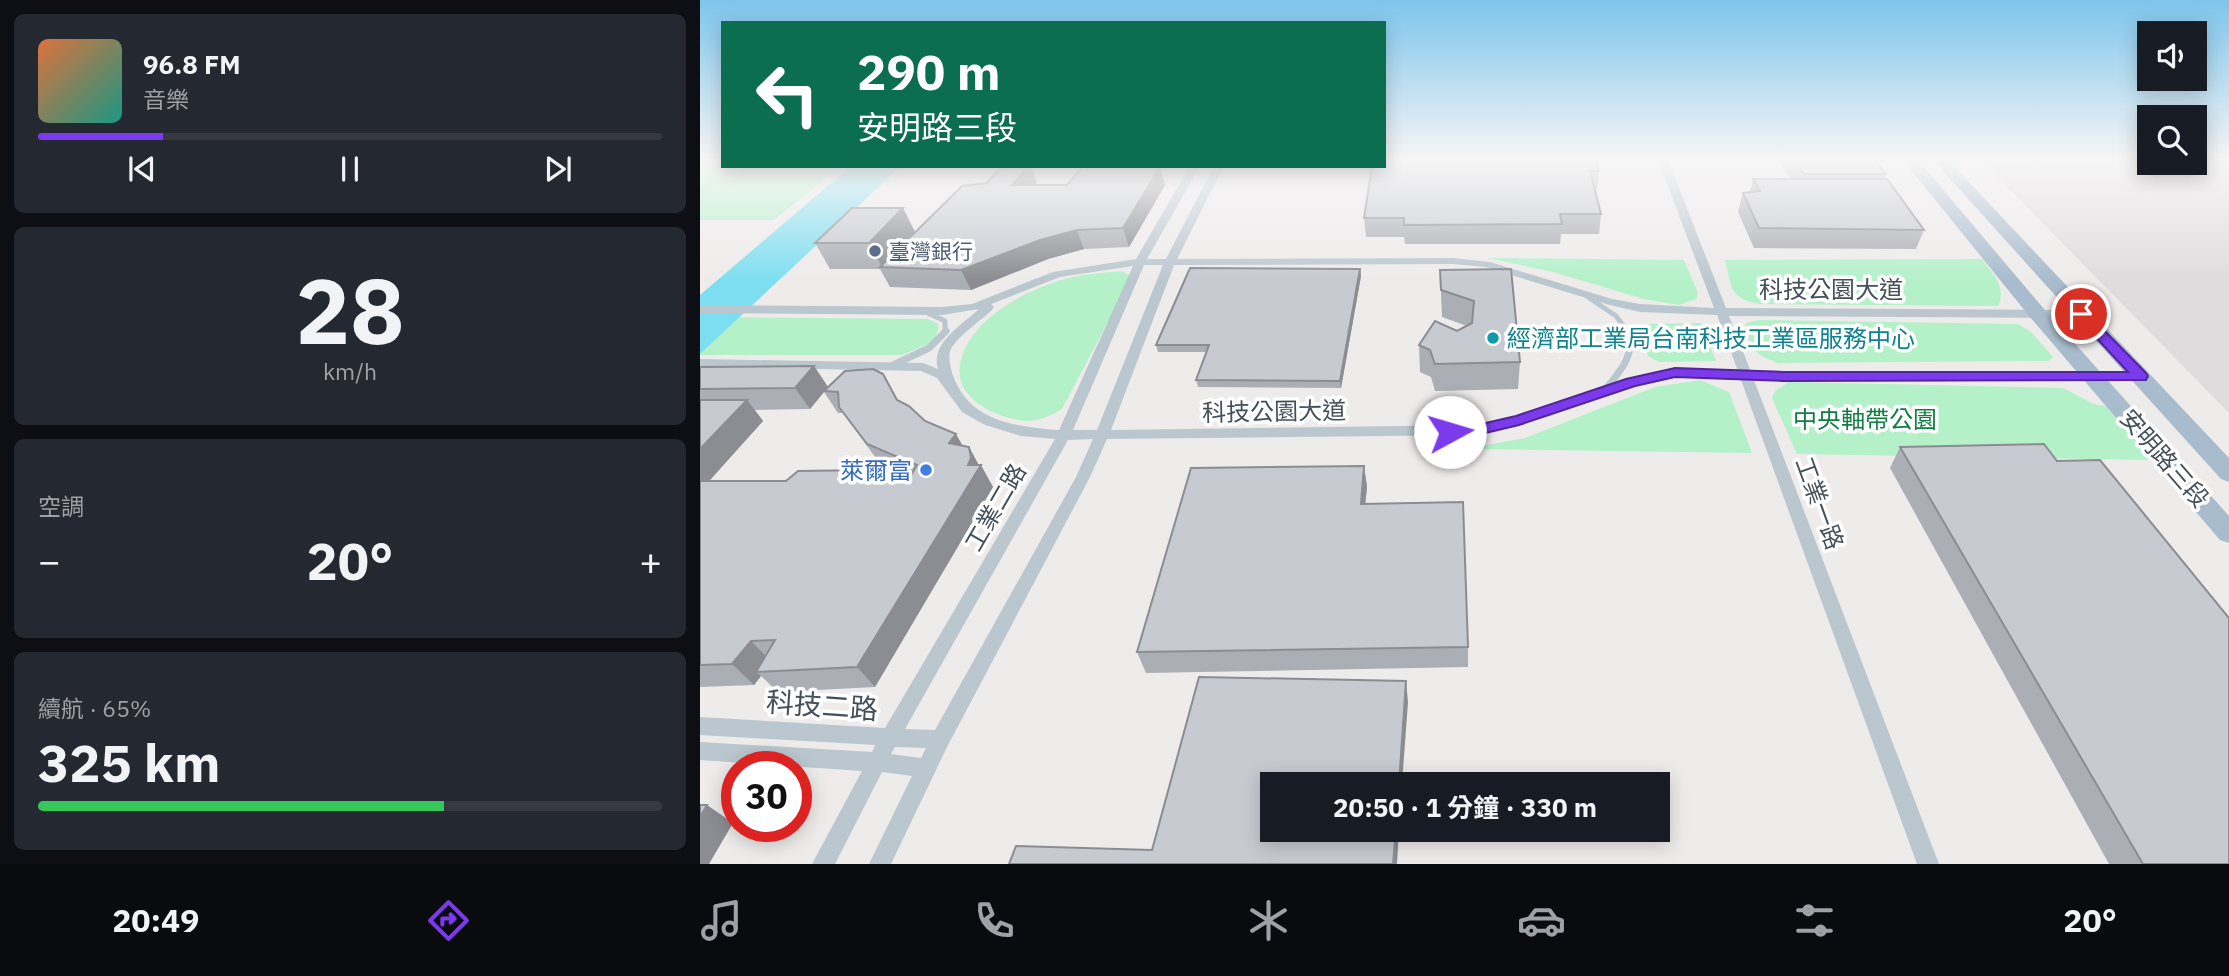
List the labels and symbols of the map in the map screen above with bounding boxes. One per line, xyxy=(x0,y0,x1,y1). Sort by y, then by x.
place label: 臺灣銀行 xyxy=(889,237,973,265)
marker: 臺灣銀行 xyxy=(867,243,883,259)
street label: 科技公園大道 xyxy=(1759,273,1903,305)
pin xyxy=(2051,284,2111,344)
place label: 經濟部工業局台南科技工業區服務中心 xyxy=(1507,322,1915,354)
marker: 經濟部工業局台南科技工業區服務中心 xyxy=(1485,330,1501,346)
street label: 科技公園大道 xyxy=(1202,394,1346,428)
position arrow xyxy=(1413,395,1487,469)
street label: 安明路三段 xyxy=(2114,402,2216,514)
park label: 中央軸帶公園 xyxy=(1793,403,1937,435)
street label: 工業一路 xyxy=(1789,452,1851,554)
place label: 萊爾富 xyxy=(840,454,912,486)
street label: 工業二路 xyxy=(957,457,1033,557)
marker: 萊爾富 xyxy=(918,462,934,478)
street label: 科技二路 xyxy=(765,683,879,727)
speed limit sign: 30 xyxy=(721,751,812,842)

